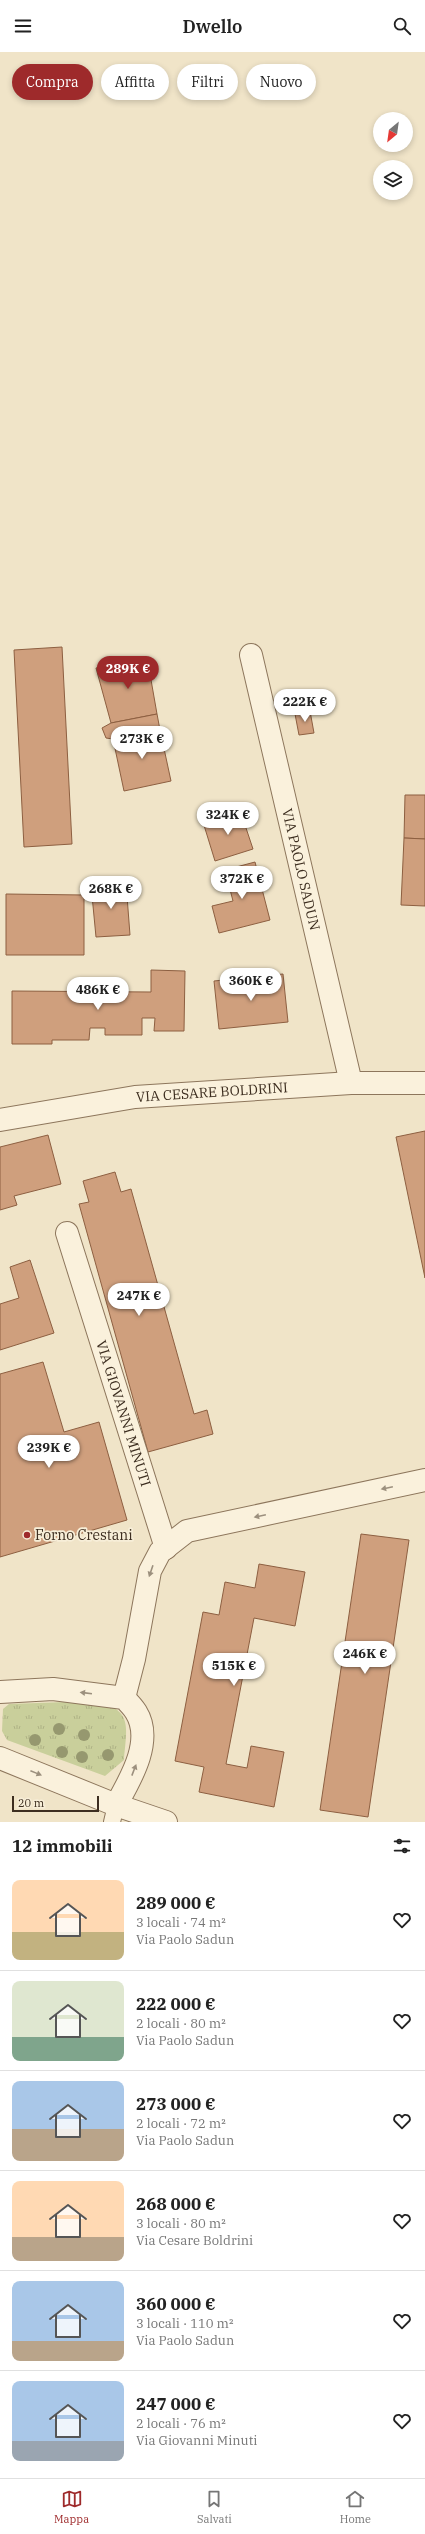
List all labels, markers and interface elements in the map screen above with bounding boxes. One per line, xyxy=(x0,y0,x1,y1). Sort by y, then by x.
icon: menu xyxy=(12,15,34,37)
text: Dwello xyxy=(183,15,242,38)
icon: search xyxy=(391,15,413,37)
chip: Compra xyxy=(12,64,93,100)
chip: Affitta xyxy=(101,64,169,100)
chip: Filtri xyxy=(177,64,238,100)
chip: Nuovo xyxy=(246,64,316,100)
north arrow xyxy=(373,112,413,152)
map controls xyxy=(373,112,413,200)
button: layers xyxy=(373,160,413,200)
pin: 289K € xyxy=(95,656,161,690)
text: 289K € xyxy=(106,660,150,677)
pin: 222K € xyxy=(272,689,338,723)
text: 222K € xyxy=(283,693,327,710)
pin: 273K € xyxy=(109,726,175,760)
text: 273K € xyxy=(120,730,164,747)
pin: 324K € xyxy=(195,802,261,836)
text: 324K € xyxy=(206,806,250,823)
street label: VIA PAOLO SADUN xyxy=(278,807,324,932)
pin: 372K € xyxy=(209,866,275,900)
text: 372K € xyxy=(220,870,264,887)
pin: 268K € xyxy=(78,876,144,910)
text: 268K € xyxy=(89,880,133,897)
pin: 360K € xyxy=(218,968,284,1002)
text: 360K € xyxy=(229,972,273,989)
pin: 486K € xyxy=(65,977,131,1011)
text: 486K € xyxy=(76,981,120,998)
street label: VIA CESARE BOLDRINI xyxy=(135,1078,289,1106)
pin: 247K € xyxy=(106,1283,172,1317)
text: 247K € xyxy=(117,1287,161,1304)
street label: VIA GIOVANNI MINUTI xyxy=(92,1338,155,1489)
pin: 239K € xyxy=(16,1435,82,1469)
text: 239K € xyxy=(27,1439,71,1456)
one-way arrow xyxy=(381,1486,393,1492)
one-way arrow xyxy=(254,1513,266,1519)
place label: Forno Crestani xyxy=(35,1526,133,1544)
marker: Forno Crestani xyxy=(22,1530,32,1540)
one-way arrow xyxy=(148,1566,154,1578)
pin: 246K € xyxy=(332,1641,398,1675)
text: 246K € xyxy=(343,1645,387,1662)
pin: 515K € xyxy=(201,1653,267,1687)
text: 515K € xyxy=(212,1657,256,1674)
one-way arrow xyxy=(79,1690,92,1696)
one-way arrow xyxy=(131,1764,137,1776)
one-way arrow xyxy=(30,1771,42,1777)
scale bar xyxy=(12,1794,99,1813)
text: 20 m xyxy=(18,1796,44,1810)
text: 12 immobili xyxy=(12,1835,113,1857)
icon: filters xyxy=(391,1835,413,1857)
text: 289 000 € xyxy=(136,1892,216,1914)
icon: home xyxy=(44,1896,92,1944)
icon: heart xyxy=(391,1909,413,1931)
text: 3 locali · 74 m² xyxy=(136,1914,226,1931)
text: Via Paolo Sadun xyxy=(136,1931,234,1948)
text: 222 000 € xyxy=(136,1993,216,2015)
icon: home xyxy=(44,1997,92,2045)
icon: heart xyxy=(391,2010,413,2032)
text: 2 locali · 80 m² xyxy=(136,2015,226,2032)
text: Via Paolo Sadun xyxy=(136,2032,234,2049)
text: 273 000 € xyxy=(136,2093,216,2115)
icon: home xyxy=(44,2097,92,2145)
icon: heart xyxy=(391,2110,413,2132)
text: 2 locali · 72 m² xyxy=(136,2115,226,2132)
text: Via Paolo Sadun xyxy=(136,2132,234,2149)
text: 268 000 € xyxy=(136,2193,216,2215)
icon: home xyxy=(44,2197,92,2245)
icon: heart xyxy=(391,2210,413,2232)
text: 3 locali · 80 m² xyxy=(136,2215,226,2232)
text: Via Cesare Boldrini xyxy=(136,2232,253,2249)
text: 360 000 € xyxy=(136,2293,216,2315)
icon: home xyxy=(44,2297,92,2345)
icon: heart xyxy=(391,2310,413,2332)
text: 3 locali · 110 m² xyxy=(136,2315,234,2332)
text: Via Paolo Sadun xyxy=(136,2332,234,2349)
text: 247 000 € xyxy=(136,2393,216,2415)
icon: home xyxy=(44,2397,92,2445)
icon: heart xyxy=(391,2410,413,2432)
text: 2 locali · 76 m² xyxy=(136,2415,226,2432)
text: Via Giovanni Minuti xyxy=(136,2432,257,2449)
tab: Mappa xyxy=(54,2488,89,2526)
tab: Salvati xyxy=(197,2488,232,2526)
tab: Home xyxy=(340,2488,371,2526)

